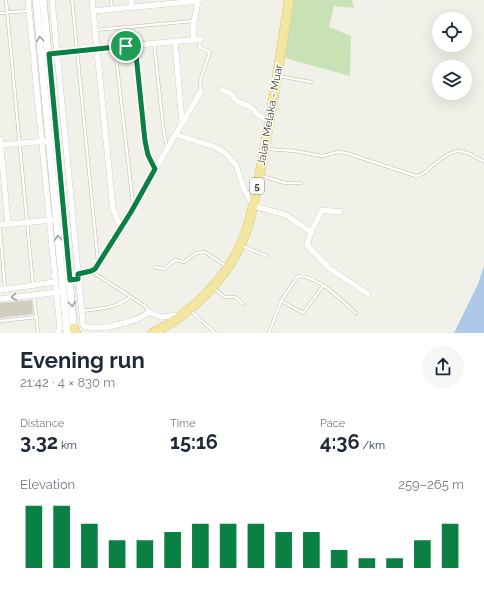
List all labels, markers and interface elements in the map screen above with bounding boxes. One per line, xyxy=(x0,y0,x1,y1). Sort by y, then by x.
map controls xyxy=(432,12,472,100)
button: locate xyxy=(432,12,472,52)
pin xyxy=(109,29,143,63)
icon: arrive xyxy=(115,35,137,57)
one-way arrow xyxy=(36,36,45,42)
button: layers xyxy=(432,60,472,100)
street label: Jalan Melaka - Muar xyxy=(255,63,285,167)
road number: 5 xyxy=(250,178,264,194)
one-way arrow xyxy=(54,235,63,241)
one-way arrow xyxy=(11,292,17,301)
one-way arrow xyxy=(67,301,76,307)
button: share xyxy=(422,346,464,388)
text: Evening run xyxy=(20,347,145,373)
text: 21:42 · 4 × 830 m xyxy=(20,375,115,390)
text: Distance xyxy=(20,417,64,430)
text: Time xyxy=(170,417,196,430)
text: Pace xyxy=(320,417,345,430)
text: 3.32 xyxy=(20,430,58,454)
text: 15:16 xyxy=(170,430,218,454)
text: 4:36 xyxy=(320,430,360,454)
text: km xyxy=(58,439,77,452)
text: /km xyxy=(360,439,385,452)
text: Elevation xyxy=(20,477,75,492)
text: 259–265 m xyxy=(398,477,464,492)

